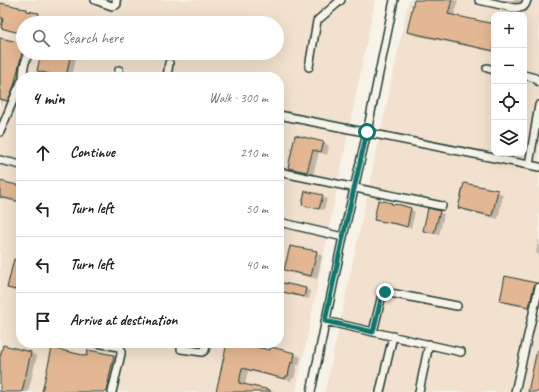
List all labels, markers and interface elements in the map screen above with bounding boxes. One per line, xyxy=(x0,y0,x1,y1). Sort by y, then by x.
map controls xyxy=(491,12,527,156)
button: + xyxy=(491,12,527,48)
search box xyxy=(16,16,284,60)
icon: search xyxy=(30,27,52,49)
text: Search here xyxy=(62,29,123,48)
button: − xyxy=(491,48,527,84)
button: locate xyxy=(491,84,527,120)
text: 4 min xyxy=(32,88,65,109)
text: Walk · 300 m xyxy=(209,90,268,106)
button: layers xyxy=(491,120,527,156)
route start xyxy=(358,123,376,141)
icon: ahead xyxy=(32,142,54,164)
text: Continue xyxy=(70,143,115,162)
text: 210 m xyxy=(240,145,268,161)
icon: left xyxy=(32,198,54,220)
text: Turn left xyxy=(70,199,113,218)
text: 50 m xyxy=(246,201,268,217)
icon: left xyxy=(32,254,54,276)
text: Turn left xyxy=(70,255,113,274)
text: 40 m xyxy=(246,257,268,273)
route end xyxy=(376,283,394,301)
icon: arrive xyxy=(32,310,54,332)
text: Arrive at destination xyxy=(70,311,177,330)

